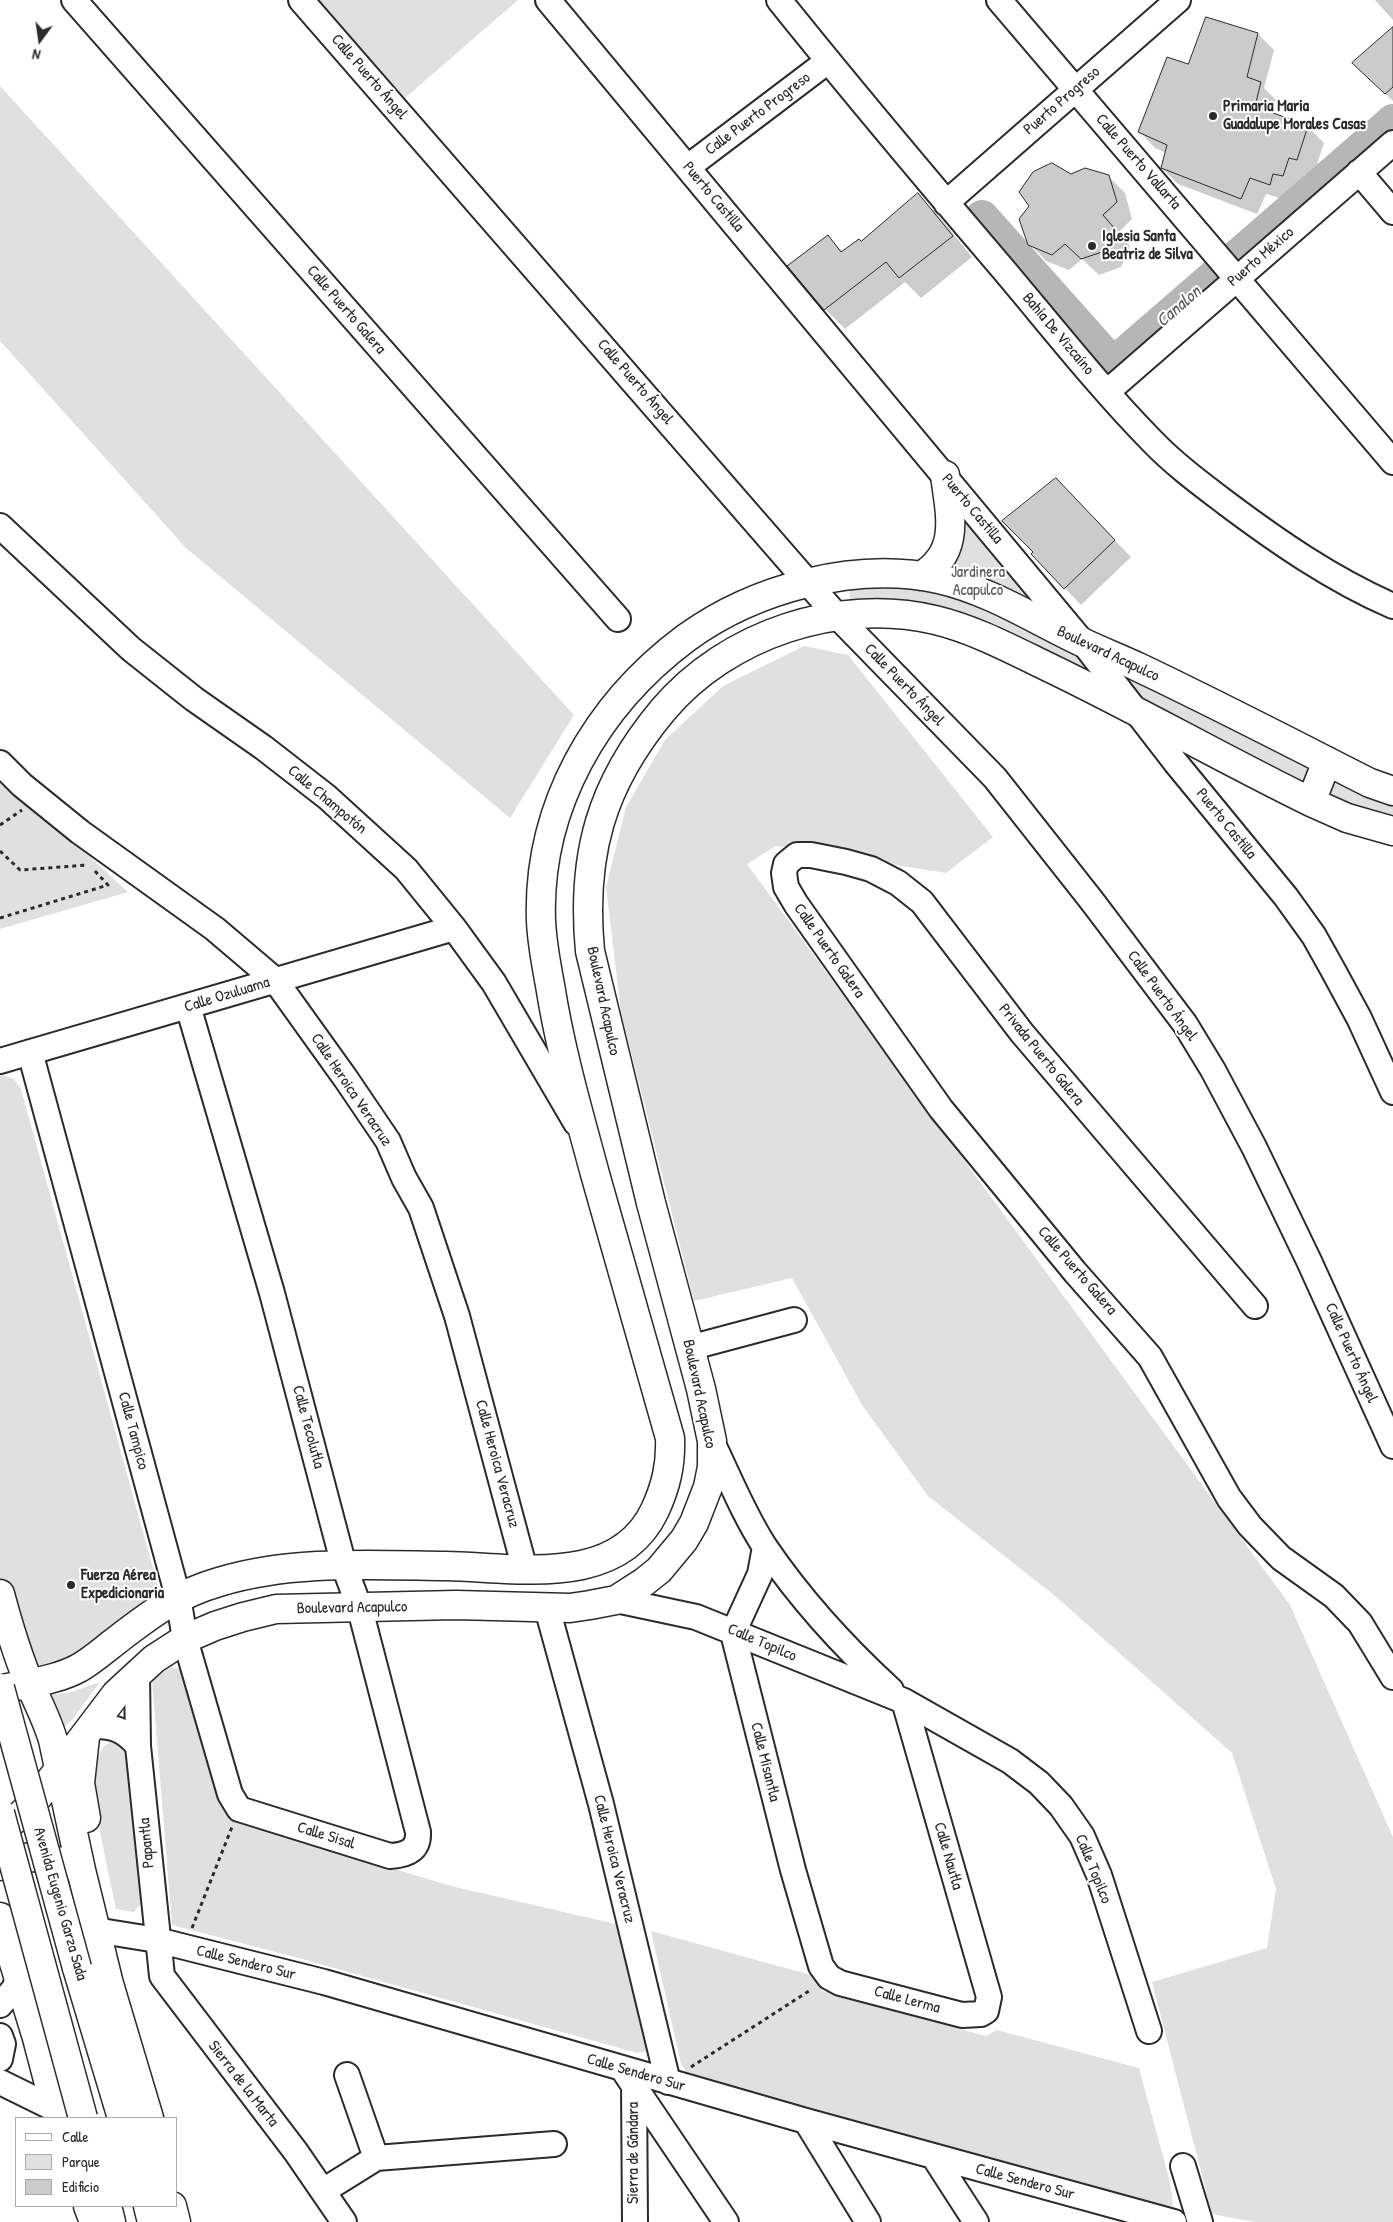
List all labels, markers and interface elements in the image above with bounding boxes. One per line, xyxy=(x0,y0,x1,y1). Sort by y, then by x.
north arrow xyxy=(15,15,65,65)
street label: Calle Puerto Ángel xyxy=(327,30,411,124)
text: N xyxy=(30,45,42,65)
street label: Puerto Progreso xyxy=(1020,63,1104,139)
street label: Calle Puerto Progreso xyxy=(702,68,814,160)
place label: Primaria Maria Guadalupe Morales Casas xyxy=(1223,97,1366,135)
street label: Calle Puerto Vallarta xyxy=(1091,110,1185,214)
marker: Primaria Maria Guadalupe Morales Casas xyxy=(1207,110,1219,122)
street label: Puerto Castilla xyxy=(678,158,748,236)
street label: Puerto México xyxy=(1224,223,1298,291)
place label: Iglesia Santa Beatriz de Silva xyxy=(1102,227,1193,265)
marker: Iglesia Santa Beatriz de Silva xyxy=(1086,240,1098,252)
street label: Calle Puerto Galera xyxy=(302,262,390,358)
water label: Canalon xyxy=(1152,282,1206,332)
street label: Bahía De Vizcaíno xyxy=(1018,289,1098,379)
street label: Calle Puerto Ángel xyxy=(593,335,677,429)
street label: Puerto Castilla xyxy=(937,470,1007,548)
park label: Jardinera Acapulco xyxy=(951,563,1005,601)
street label: Boulevard Acapulco xyxy=(1054,622,1162,686)
street label: Calle Puerto Ángel xyxy=(860,640,948,730)
street label: Calle Champotón xyxy=(284,761,370,839)
street label: Puerto Castilla xyxy=(1192,785,1260,863)
street label: Calle Puerto Galera xyxy=(789,900,869,1002)
street label: Boulevard Acapulco xyxy=(582,945,624,1057)
street label: Calle Puerto Ángel xyxy=(1123,947,1201,1045)
street label: Calle Ozuluama xyxy=(182,973,272,1017)
street label: Privada Puerto Galera xyxy=(994,1000,1088,1110)
street label: Calle Heroica Veracruz xyxy=(306,1030,396,1150)
street label: Calle Puerto Galera xyxy=(1033,1223,1121,1319)
street label: Calle Puerto Ángel xyxy=(1320,1300,1382,1406)
street label: Boulevard Acapulco xyxy=(678,1338,720,1450)
street label: Calle Tecolutla xyxy=(288,1383,328,1471)
street label: Calle Tampico xyxy=(113,1390,153,1472)
street label: Calle Heroica Veracruz xyxy=(471,1398,523,1530)
place label: Fuerza Aérea Expedicionaria xyxy=(81,1566,164,1604)
marker: Fuerza Aérea Expedicionaria xyxy=(65,1579,77,1591)
street label: Boulevard Acapulco xyxy=(296,1597,408,1619)
street label: Calle Topilco xyxy=(725,1620,799,1666)
street label: Calle Misantla xyxy=(746,1720,784,1804)
street label: Calle Heroica Veracruz xyxy=(589,1793,639,1925)
street label: Papantla xyxy=(135,1817,159,1869)
street label: Calle Sisal xyxy=(295,1818,357,1854)
street label: Calle Nautla xyxy=(929,1820,967,1892)
street label: Avenida Eugenio Garza Sada xyxy=(29,1825,91,1983)
street label: Calle Topilco xyxy=(1070,1831,1116,1907)
street label: Calle Sendero Sur xyxy=(194,1941,298,1985)
street label: Calle Lerma xyxy=(872,1982,942,2018)
street label: Sierra de la Marta xyxy=(203,2037,283,2131)
street label: Calle Sendero Sur xyxy=(584,2050,688,2096)
street label: Sierra de Gándara xyxy=(624,2102,644,2204)
legend xyxy=(15,2117,178,2207)
text: Calle xyxy=(62,2126,89,2147)
text: Parque xyxy=(62,2151,100,2172)
street label: Calle Sendero Sur xyxy=(973,2160,1077,2204)
text: Edificio xyxy=(62,2176,99,2197)

